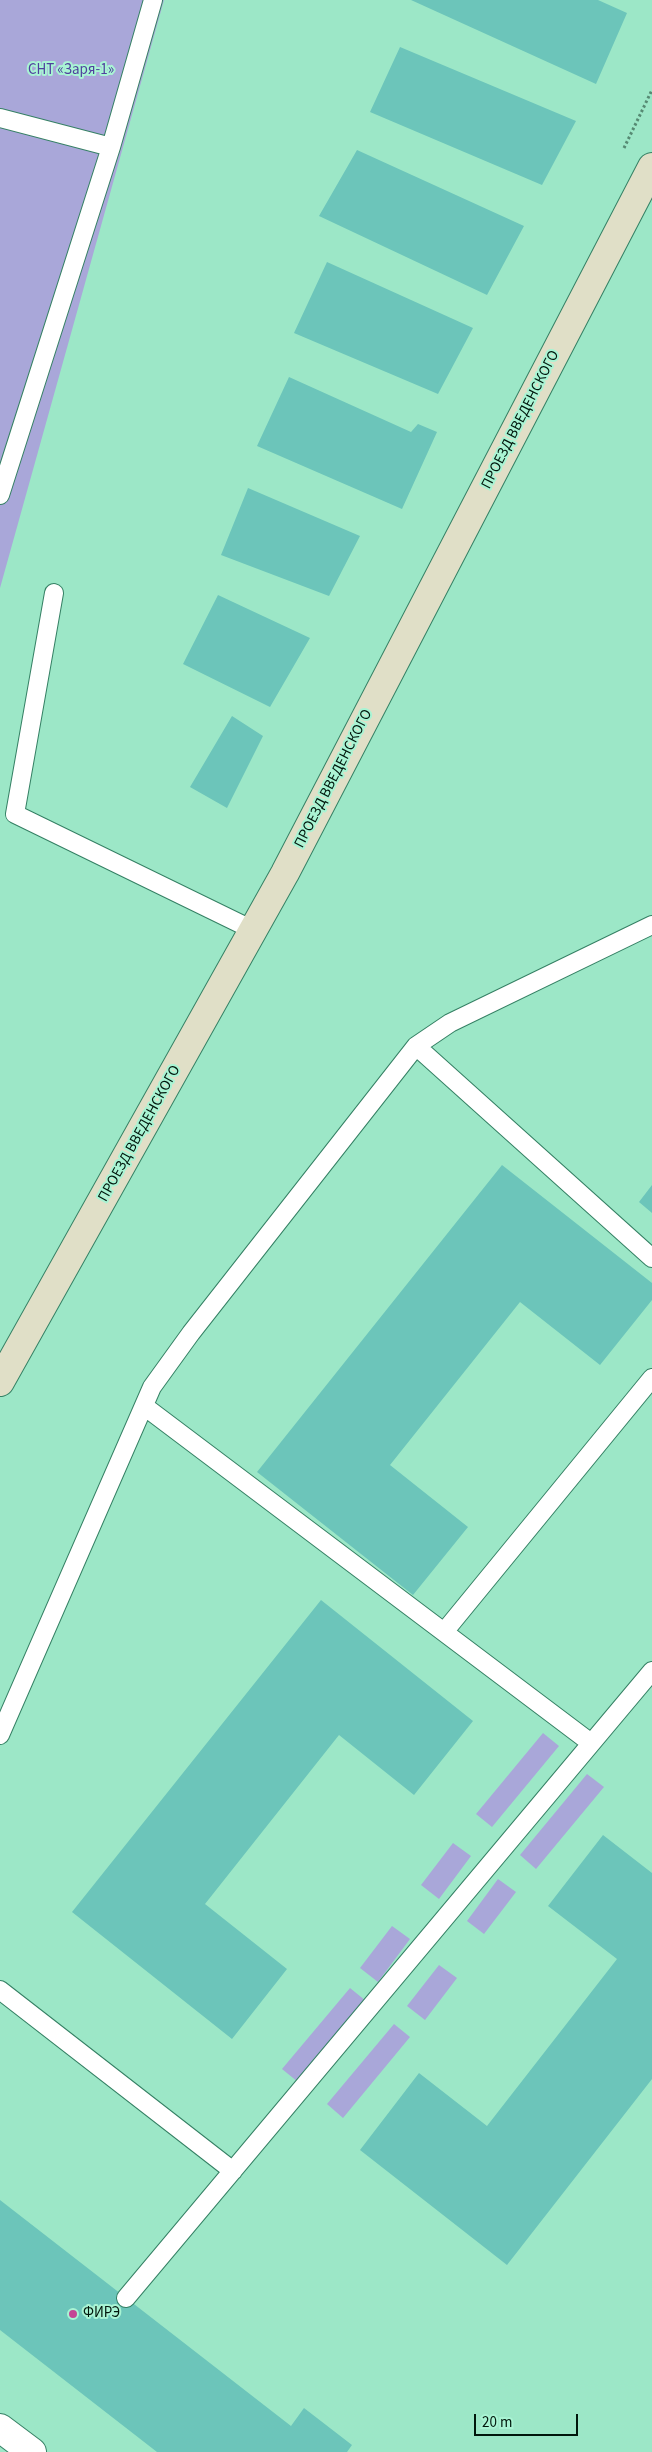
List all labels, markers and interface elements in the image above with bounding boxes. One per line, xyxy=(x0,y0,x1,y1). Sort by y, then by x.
park label: СНТ «Заря-1» xyxy=(28,62,114,80)
street label: ПРОЕЗД ВВЕДЕНСКОГО xyxy=(478,348,564,492)
street label: ПРОЕЗД ВВЕДЕНСКОГО xyxy=(291,707,377,851)
street label: ПРОЕЗД ВВЕДЕНСКОГО xyxy=(95,1063,185,1205)
place label: ФИРЭ xyxy=(83,2305,120,2323)
marker: ФИРЭ xyxy=(67,2308,79,2320)
scale bar xyxy=(477,2404,581,2436)
text: 20 m xyxy=(482,2412,512,2433)

